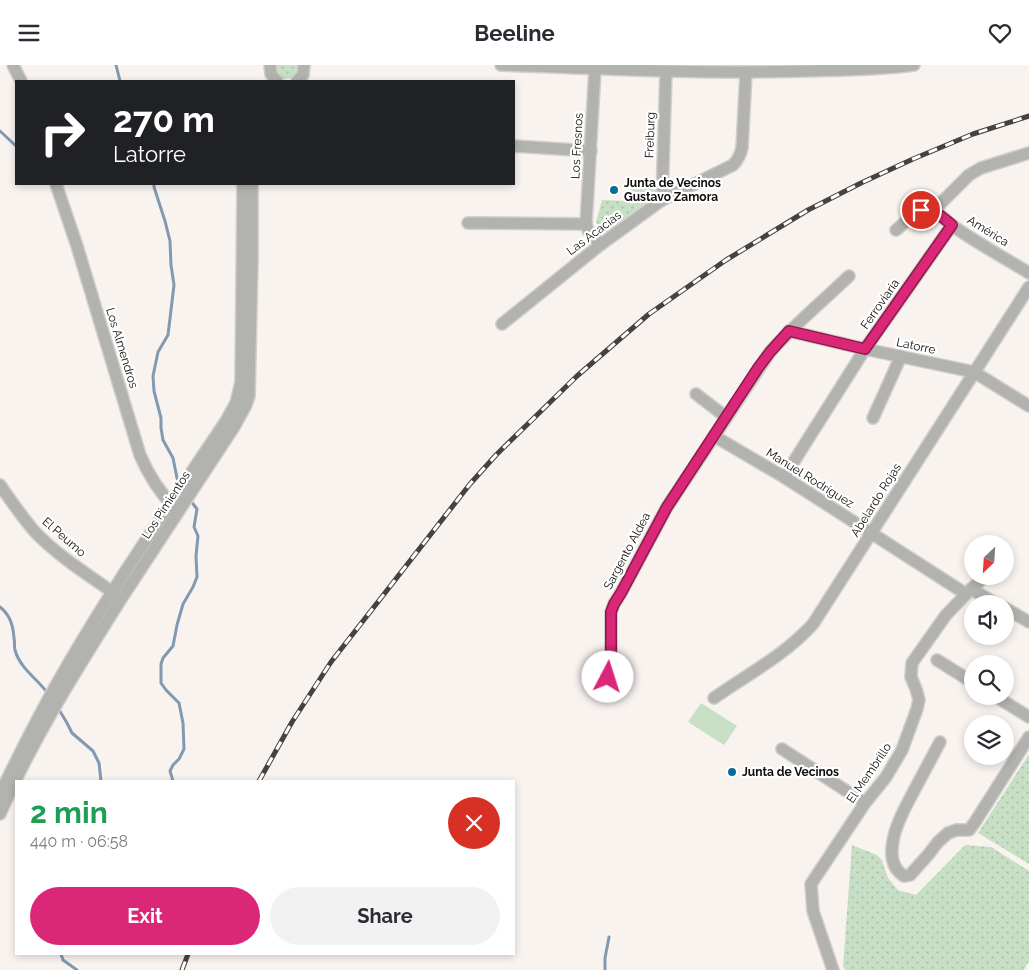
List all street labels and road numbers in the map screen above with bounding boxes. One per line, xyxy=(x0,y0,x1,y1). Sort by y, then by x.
street label: Los Fresnos xyxy=(568,112,586,179)
street label: Freiburg xyxy=(642,112,658,158)
street label: Las Acacias xyxy=(564,208,624,258)
street label: América xyxy=(965,213,1011,249)
street label: Ferroviaria xyxy=(858,276,902,332)
street label: Los Almendros xyxy=(103,306,141,390)
street label: Latorre xyxy=(895,335,937,357)
street label: Manuel Rodríguez xyxy=(764,445,856,511)
street label: Abelardo Rojas xyxy=(848,461,904,539)
street label: Los Pimientos xyxy=(139,469,193,541)
street label: Sargento Aldea xyxy=(601,510,653,592)
street label: El Peumo xyxy=(39,514,89,560)
street label: El Membrillo xyxy=(844,740,894,806)

